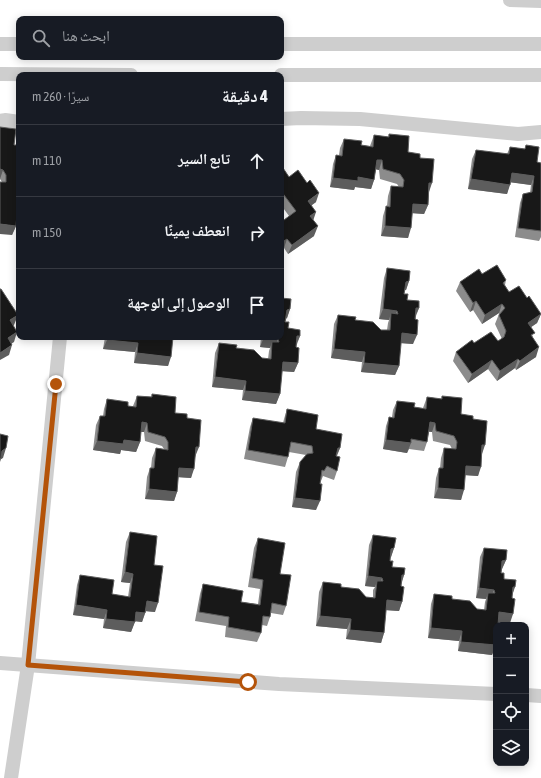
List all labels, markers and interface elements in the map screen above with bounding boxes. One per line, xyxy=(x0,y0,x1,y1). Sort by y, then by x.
search box xyxy=(16,16,284,60)
icon: search xyxy=(30,27,52,49)
text: ابحث هنا xyxy=(62,27,110,44)
text: 4 دقيقة xyxy=(222,86,268,106)
text: سيرًا · 260 m xyxy=(32,89,89,104)
text: تابع السير xyxy=(178,150,230,167)
icon: ahead xyxy=(246,150,268,172)
text: 110 m xyxy=(32,153,62,168)
text: انعطف يمينًا xyxy=(164,222,230,239)
icon: right xyxy=(246,222,268,244)
text: 150 m xyxy=(32,225,62,240)
text: الوصول إلى الوجهة xyxy=(127,294,230,311)
icon: arrive xyxy=(246,294,268,316)
route end xyxy=(47,375,65,393)
map controls xyxy=(493,622,529,766)
button: + xyxy=(493,622,529,658)
button: − xyxy=(493,658,529,694)
route start xyxy=(239,673,257,691)
button: locate xyxy=(493,694,529,730)
button: layers xyxy=(493,730,529,766)

